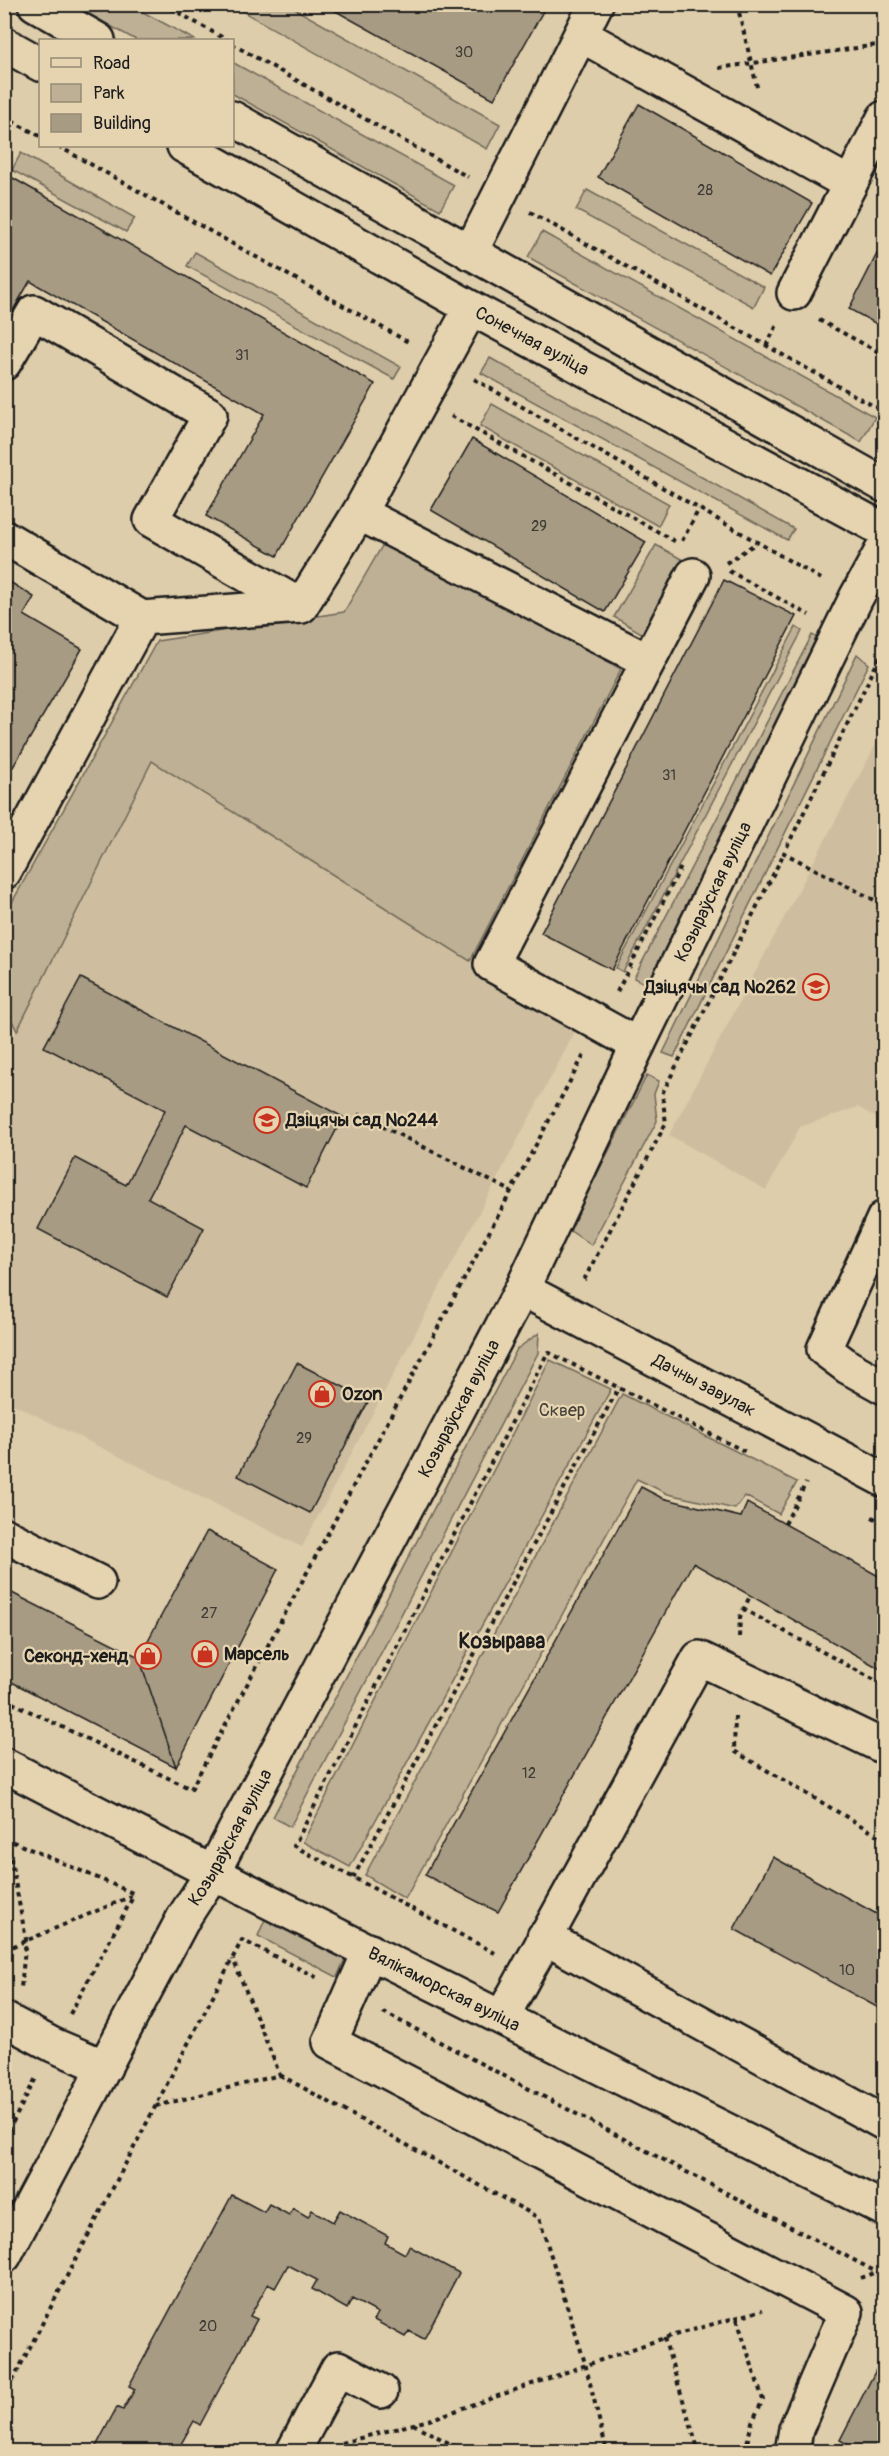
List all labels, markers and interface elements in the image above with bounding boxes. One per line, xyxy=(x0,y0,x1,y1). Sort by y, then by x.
legend xyxy=(39,39,234,147)
house number: 30 xyxy=(455,43,473,62)
text: Road xyxy=(93,52,130,75)
text: Park xyxy=(93,82,125,105)
text: Building xyxy=(93,112,151,135)
house number: 28 xyxy=(697,181,713,200)
street label: Сонечная вуліца xyxy=(471,301,593,381)
house number: 31 xyxy=(235,346,249,365)
house number: 29 xyxy=(531,517,547,536)
house number: 31 xyxy=(662,766,676,785)
street label: Козыраўская вуліца xyxy=(669,818,757,965)
school or university icon: Дзіцячы сад №262 xyxy=(801,972,831,1002)
place label: Дзіцячы сад №262 xyxy=(643,976,796,999)
school or university icon: Дзіцячы сад №244 xyxy=(252,1105,282,1135)
place label: Дзіцячы сад №244 xyxy=(285,1109,439,1132)
street label: Козыраўская вуліца xyxy=(413,1335,505,1481)
street label: Дачны завулак xyxy=(648,1348,760,1422)
shop icon: Ozon xyxy=(307,1379,337,1409)
place label: Ozon xyxy=(342,1383,382,1406)
park label: Сквер xyxy=(539,1399,585,1422)
house number: 29 xyxy=(296,1429,312,1448)
house number: 27 xyxy=(201,1604,217,1623)
district label: Козырава xyxy=(459,1628,546,1655)
shop icon: Марсель xyxy=(190,1639,220,1669)
shop icon: Секонд-хенд xyxy=(133,1641,163,1671)
place label: Марсель xyxy=(224,1643,290,1666)
place label: Секонд-хенд xyxy=(24,1645,128,1668)
house number: 12 xyxy=(522,1764,536,1783)
street label: Козыраўская вуліца xyxy=(183,1765,277,1910)
street label: Вялікаморская вуліца xyxy=(364,1941,524,2037)
house number: 10 xyxy=(839,1961,855,1980)
house number: 20 xyxy=(199,2317,217,2336)

